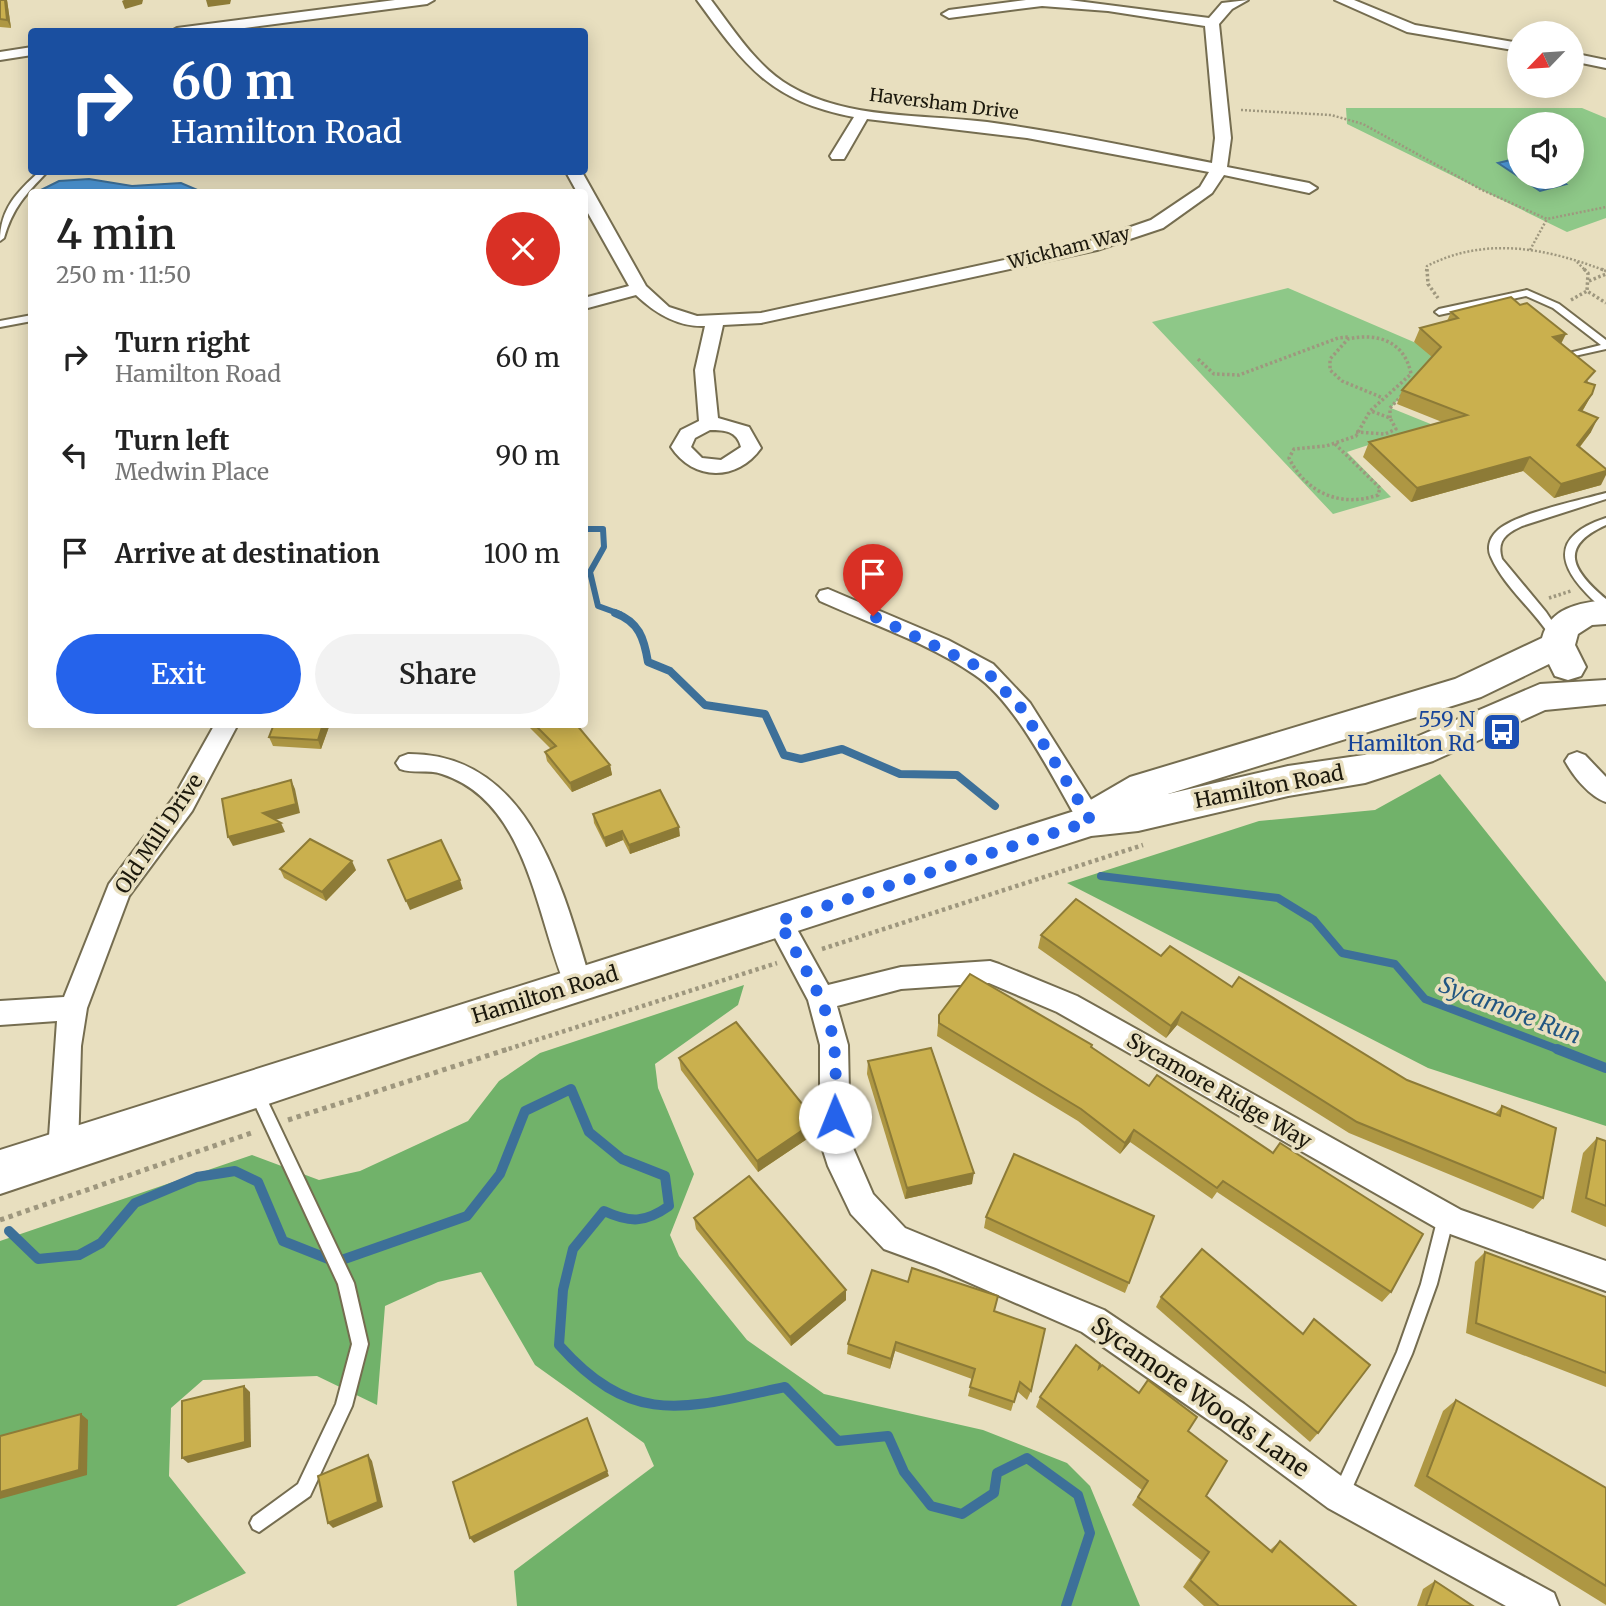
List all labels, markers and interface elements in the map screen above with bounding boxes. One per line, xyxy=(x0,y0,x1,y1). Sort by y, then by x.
north arrow xyxy=(1507,21,1584,98)
map controls xyxy=(1507,21,1584,189)
text: 60 m xyxy=(171,51,294,112)
icon: right xyxy=(56,56,147,147)
street label: Haversham Drive xyxy=(868,83,1020,124)
text: Hamilton Road xyxy=(171,112,402,152)
button: sound xyxy=(1507,112,1584,189)
text: 4 min xyxy=(56,208,176,260)
button: close xyxy=(486,212,560,286)
street label: Wickham Way xyxy=(1005,221,1133,274)
text: 250 m · 11:50 xyxy=(56,260,191,289)
text: Turn right xyxy=(115,326,250,359)
icon: right xyxy=(56,338,94,376)
text: 60 m xyxy=(496,341,560,374)
text: Hamilton Road xyxy=(115,359,281,388)
text: Turn left xyxy=(115,424,229,457)
icon: left xyxy=(56,436,94,474)
text: 90 m xyxy=(496,439,560,472)
text: Medwin Place xyxy=(115,457,269,486)
icon: arrive xyxy=(56,534,94,572)
text: Arrive at destination xyxy=(115,537,380,570)
text: 100 m xyxy=(484,537,560,570)
pin xyxy=(843,544,903,616)
icon: arrive xyxy=(854,555,892,593)
button: Exit xyxy=(56,634,301,714)
button: Share xyxy=(315,634,560,714)
place label: 559 N Hamilton Rd xyxy=(1347,706,1475,757)
bus stop icon: 559 N Hamilton Rd xyxy=(1481,711,1523,753)
street label: Hamilton Road xyxy=(1192,759,1346,814)
street label: Old Mill Drive xyxy=(108,768,209,899)
street label: Hamilton Road xyxy=(468,959,622,1030)
water label: Sycamore Run xyxy=(1435,969,1585,1050)
street label: Sycamore Ridge Way xyxy=(1122,1027,1317,1155)
position arrow xyxy=(798,1080,872,1154)
street label: Sycamore Woods Lane xyxy=(1085,1309,1315,1484)

